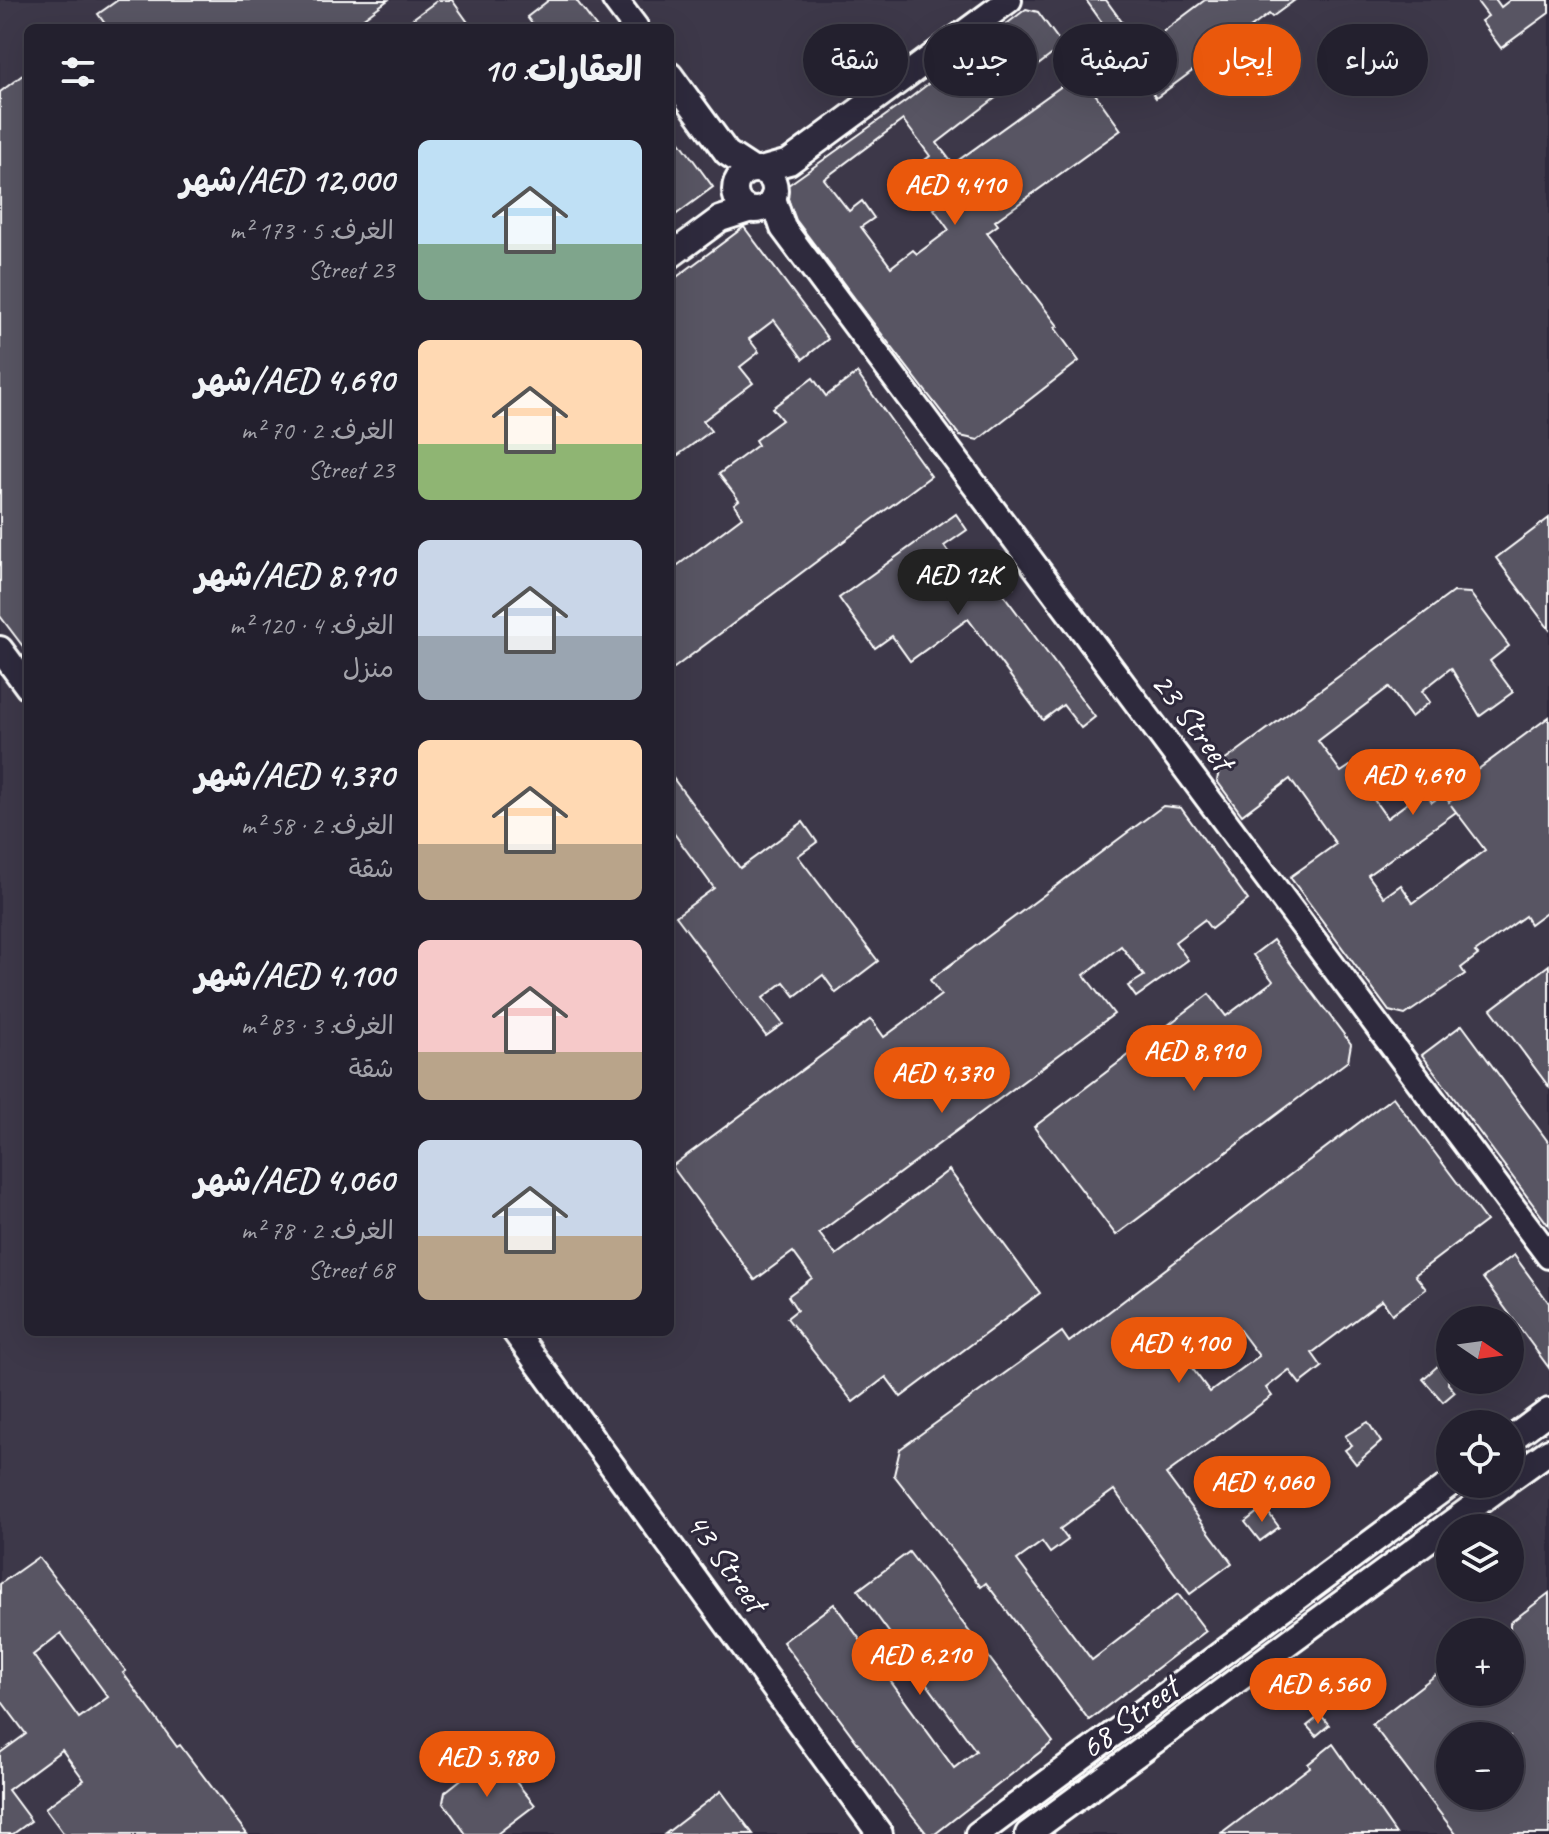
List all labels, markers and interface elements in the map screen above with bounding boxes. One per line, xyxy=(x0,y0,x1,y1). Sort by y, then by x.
chip: شقة xyxy=(803,24,908,96)
chip: جديد xyxy=(924,24,1037,96)
chip: تصفية xyxy=(1053,24,1177,96)
chip: إيجار xyxy=(1193,24,1301,96)
chip: شراء xyxy=(1317,24,1428,96)
text: العقارات: 10 xyxy=(483,48,642,91)
icon: filters xyxy=(56,50,100,94)
text: AED 12,000/شهر xyxy=(180,158,394,201)
pin: AED 4,410 xyxy=(863,159,1047,227)
text: AED 4,410 xyxy=(905,168,1005,201)
icon: home xyxy=(482,172,578,268)
text: الغرف: 5 · 173 m² xyxy=(229,214,394,247)
text: 23 Street xyxy=(308,253,394,286)
text: AED 4,690/شهر xyxy=(195,358,394,401)
icon: home xyxy=(482,372,578,468)
text: الغرف: 2 · 70 m² xyxy=(241,414,394,447)
text: 23 Street xyxy=(308,453,394,486)
pin: AED 12K xyxy=(884,549,1032,617)
text: AED 8,910/شهر xyxy=(196,553,394,596)
text: AED 12K xyxy=(916,558,1000,591)
icon: home xyxy=(482,572,578,668)
text: الغرف: 4 · 120 m² xyxy=(229,609,394,642)
text: منزل xyxy=(343,652,394,685)
street label: 23 Street xyxy=(1142,663,1247,783)
pin: AED 4,690 xyxy=(1321,749,1505,817)
text: AED 4,370/شهر xyxy=(195,753,394,796)
text: AED 4,690 xyxy=(1363,758,1463,791)
icon: home xyxy=(482,772,578,868)
text: الغرف: 2 · 58 m² xyxy=(241,809,394,842)
text: شقة xyxy=(349,852,394,885)
text: AED 4,100/شهر xyxy=(195,953,394,996)
icon: home xyxy=(482,972,578,1068)
text: الغرف: 3 · 83 m² xyxy=(241,1009,394,1042)
pin: AED 8,910 xyxy=(1102,1025,1286,1093)
text: AED 8,910 xyxy=(1144,1034,1244,1067)
pin: AED 4,370 xyxy=(850,1047,1034,1115)
text: شقة xyxy=(349,1052,394,1085)
text: AED 4,370 xyxy=(892,1056,992,1089)
text: AED 4,060/شهر xyxy=(194,1158,394,1201)
icon: home xyxy=(482,1172,578,1268)
text: الغرف: 2 · 78 m² xyxy=(241,1214,394,1247)
text: 68 Street xyxy=(308,1253,394,1286)
north arrow xyxy=(1436,1306,1524,1394)
map controls xyxy=(1436,1306,1524,1810)
pin: AED 4,100 xyxy=(1087,1317,1271,1385)
text: AED 4,100 xyxy=(1129,1326,1229,1359)
button: locate xyxy=(1436,1410,1524,1498)
pin: AED 4,060 xyxy=(1170,1456,1354,1524)
text: AED 4,060 xyxy=(1212,1465,1312,1498)
street label: 43 Street xyxy=(676,1504,780,1624)
button: layers xyxy=(1436,1514,1524,1602)
button: + xyxy=(1436,1618,1524,1706)
pin: AED 6,210 xyxy=(828,1629,1012,1697)
text: AED 6,210 xyxy=(870,1638,970,1671)
pin: AED 6,560 xyxy=(1226,1658,1410,1726)
street label: 68 Street xyxy=(1071,1663,1191,1768)
text: AED 6,560 xyxy=(1268,1667,1368,1700)
button: − xyxy=(1436,1722,1524,1810)
pin: AED 5,980 xyxy=(395,1731,579,1799)
text: AED 5,980 xyxy=(437,1740,537,1773)

